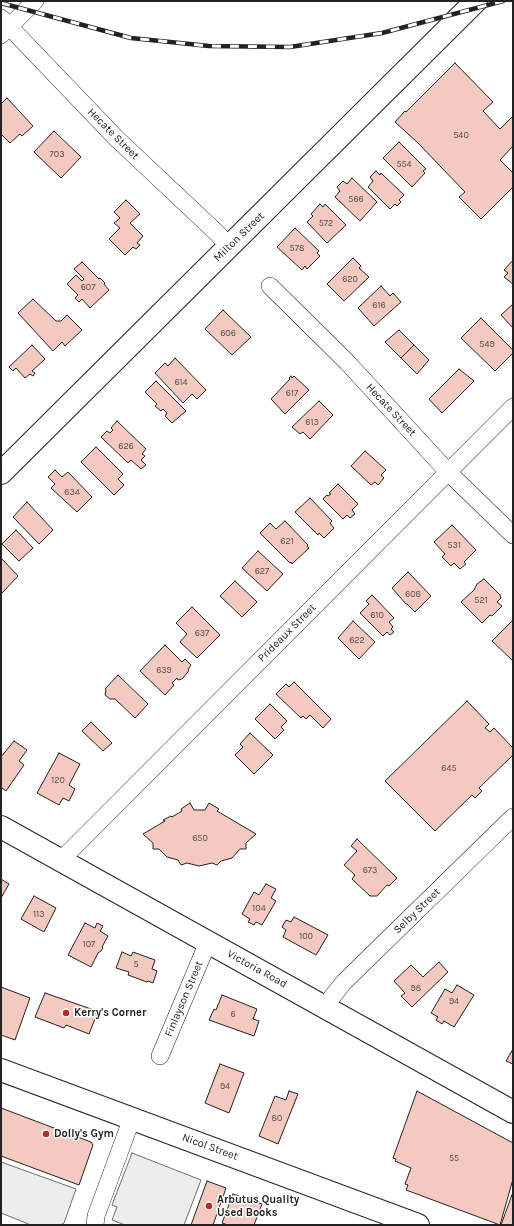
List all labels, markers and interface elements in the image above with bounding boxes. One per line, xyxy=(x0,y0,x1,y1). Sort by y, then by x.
street label: Hecate Street xyxy=(85,106,141,162)
house number: 540 xyxy=(453,130,469,140)
house number: 703 xyxy=(50,149,64,159)
house number: 554 xyxy=(396,159,412,169)
house number: 566 xyxy=(348,194,364,204)
street label: Milton Street xyxy=(211,210,267,264)
house number: 572 xyxy=(319,218,333,228)
house number: 578 xyxy=(290,243,304,253)
house number: 620 xyxy=(342,274,358,284)
house number: 607 xyxy=(81,282,95,292)
house number: 616 xyxy=(372,300,386,310)
house number: 606 xyxy=(220,328,236,338)
house number: 549 xyxy=(479,339,495,349)
house number: 614 xyxy=(174,377,188,387)
street label: Hecate Street xyxy=(363,381,419,439)
house number: 617 xyxy=(286,388,298,398)
house number: 613 xyxy=(305,417,319,427)
house number: 626 xyxy=(118,441,134,451)
house number: 634 xyxy=(64,487,80,497)
house number: 621 xyxy=(280,536,294,546)
house number: 531 xyxy=(447,540,461,550)
house number: 627 xyxy=(255,566,269,576)
house number: 608 xyxy=(405,589,421,599)
house number: 521 xyxy=(474,595,488,605)
street label: Prideaux Street xyxy=(255,601,319,665)
house number: 610 xyxy=(370,610,384,620)
house number: 637 xyxy=(195,628,209,638)
house number: 622 xyxy=(349,635,365,645)
house number: 639 xyxy=(156,665,172,675)
house number: 645 xyxy=(441,763,457,773)
house number: 120 xyxy=(51,775,65,785)
house number: 650 xyxy=(192,833,208,843)
house number: 673 xyxy=(363,865,377,875)
street label: Selby Street xyxy=(391,885,443,937)
house number: 104 xyxy=(252,903,266,913)
house number: 113 xyxy=(33,909,45,919)
house number: 100 xyxy=(299,931,313,941)
house number: 107 xyxy=(83,939,95,949)
street label: Victoria Road xyxy=(225,947,289,991)
house number: 5 xyxy=(133,959,139,969)
street label: Finlayson Street xyxy=(162,959,206,1039)
house number: 98 xyxy=(411,983,421,993)
house number: 94 xyxy=(449,996,459,1006)
place label: Kerry's Corner xyxy=(74,1006,146,1020)
marker: Kerry's Corner xyxy=(61,1008,71,1018)
house number: 6 xyxy=(230,1009,236,1019)
house number: 94 xyxy=(220,1081,230,1091)
house number: 80 xyxy=(272,1113,282,1123)
place label: Dolly's Gym xyxy=(54,1127,114,1141)
marker: Dolly's Gym xyxy=(41,1129,51,1139)
street label: Nicol Street xyxy=(180,1131,240,1163)
house number: 55 xyxy=(449,1153,459,1163)
place label: Arbutus Quality Used Books xyxy=(217,1193,299,1219)
marker: Arbutus Quality Used Books xyxy=(204,1201,214,1211)

